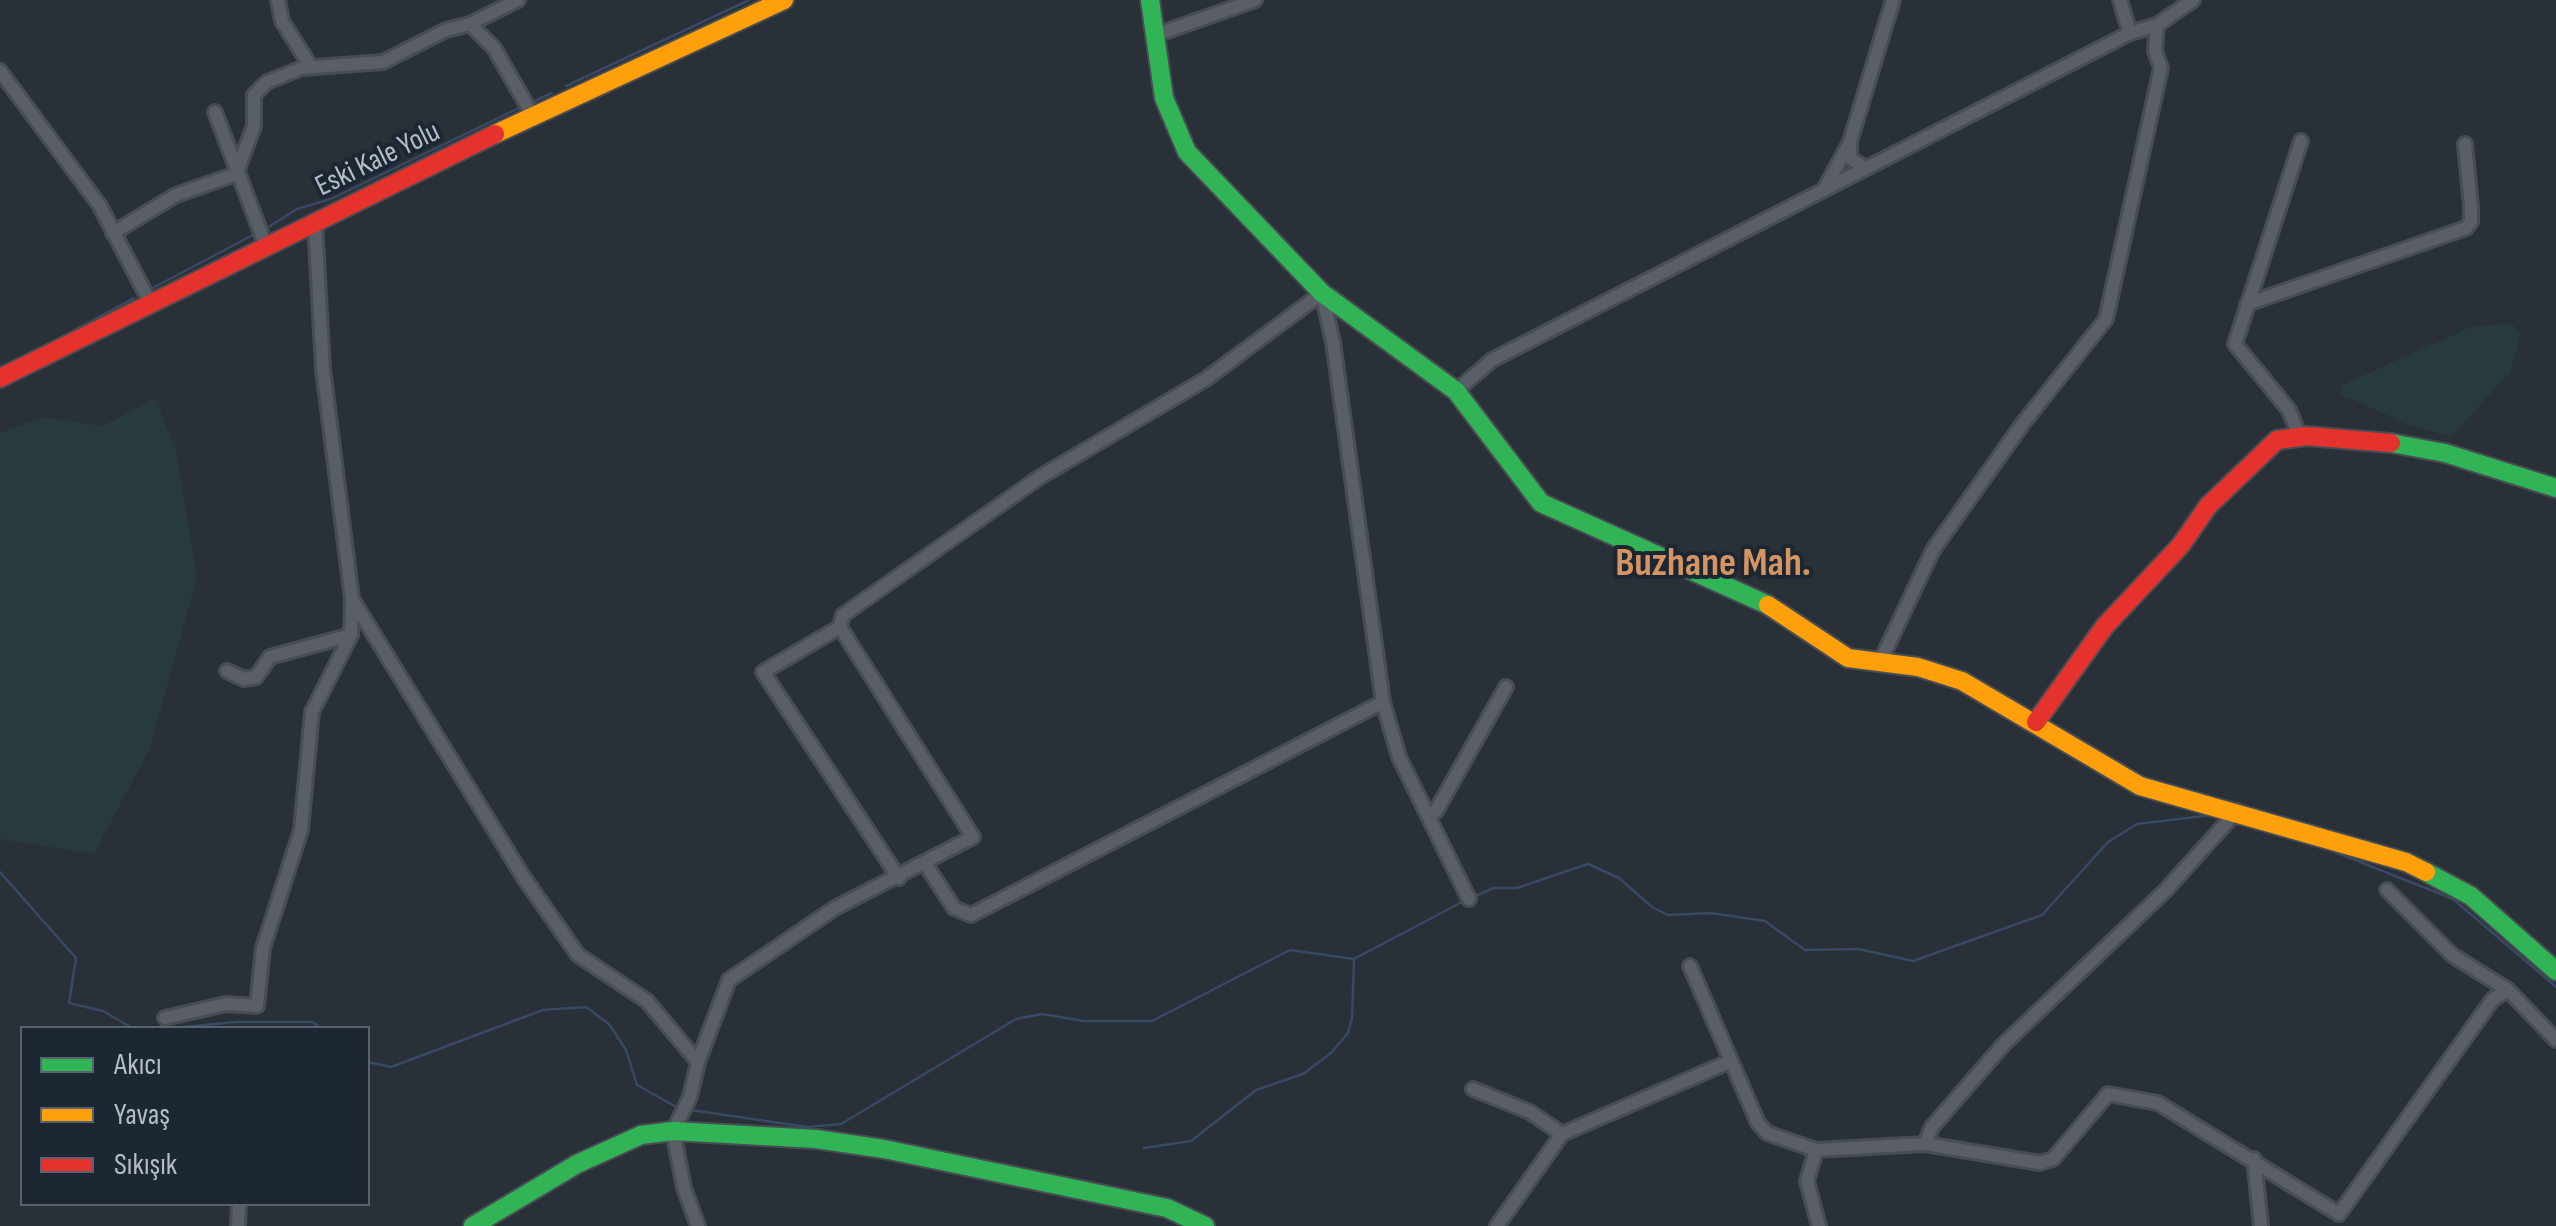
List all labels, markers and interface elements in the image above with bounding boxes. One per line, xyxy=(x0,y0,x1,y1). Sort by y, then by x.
street label: Eski Kale Yolu xyxy=(310,114,446,206)
district label: Buzhane Mah. xyxy=(1615,541,1811,589)
legend xyxy=(20,1026,370,1206)
text: Akıcı xyxy=(114,1047,162,1083)
text: Yavaş xyxy=(114,1097,170,1133)
text: Sıkışık xyxy=(114,1147,177,1183)

